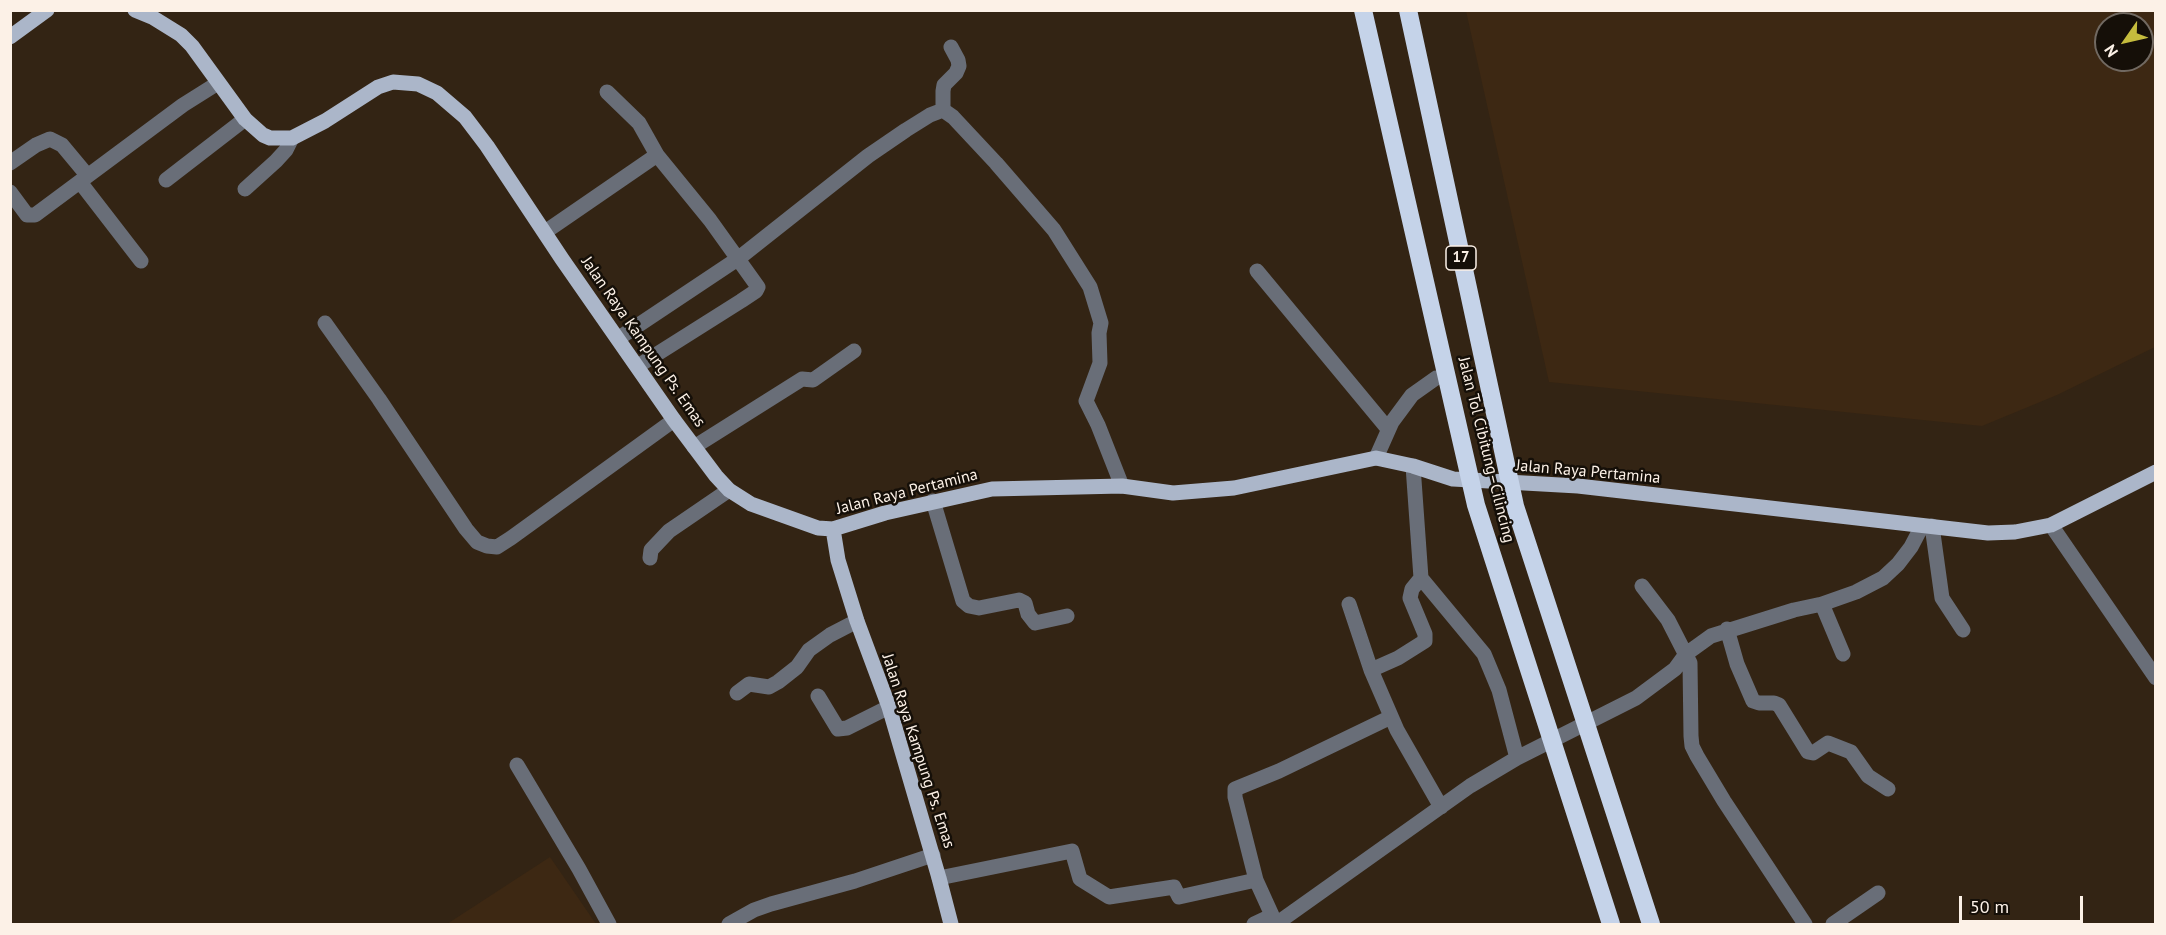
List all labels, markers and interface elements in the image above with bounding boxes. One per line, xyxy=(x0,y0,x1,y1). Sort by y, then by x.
north arrow xyxy=(2094,12,2154,72)
text: N xyxy=(2100,41,2122,61)
road number: 17 xyxy=(1446,246,1476,270)
street label: Jalan Raya Kampung Ps. Emas xyxy=(577,253,709,431)
street label: Jalan Tol Cibitung–Cilincing xyxy=(1454,355,1518,545)
street label: Jalan Raya Pertamina xyxy=(1515,456,1661,488)
street label: Jalan Raya Pertamina xyxy=(834,465,980,519)
street label: Jalan Raya Kampung Ps. Emas xyxy=(877,651,959,851)
scale bar xyxy=(1962,884,2086,922)
text: 50 m xyxy=(1970,895,2009,918)

